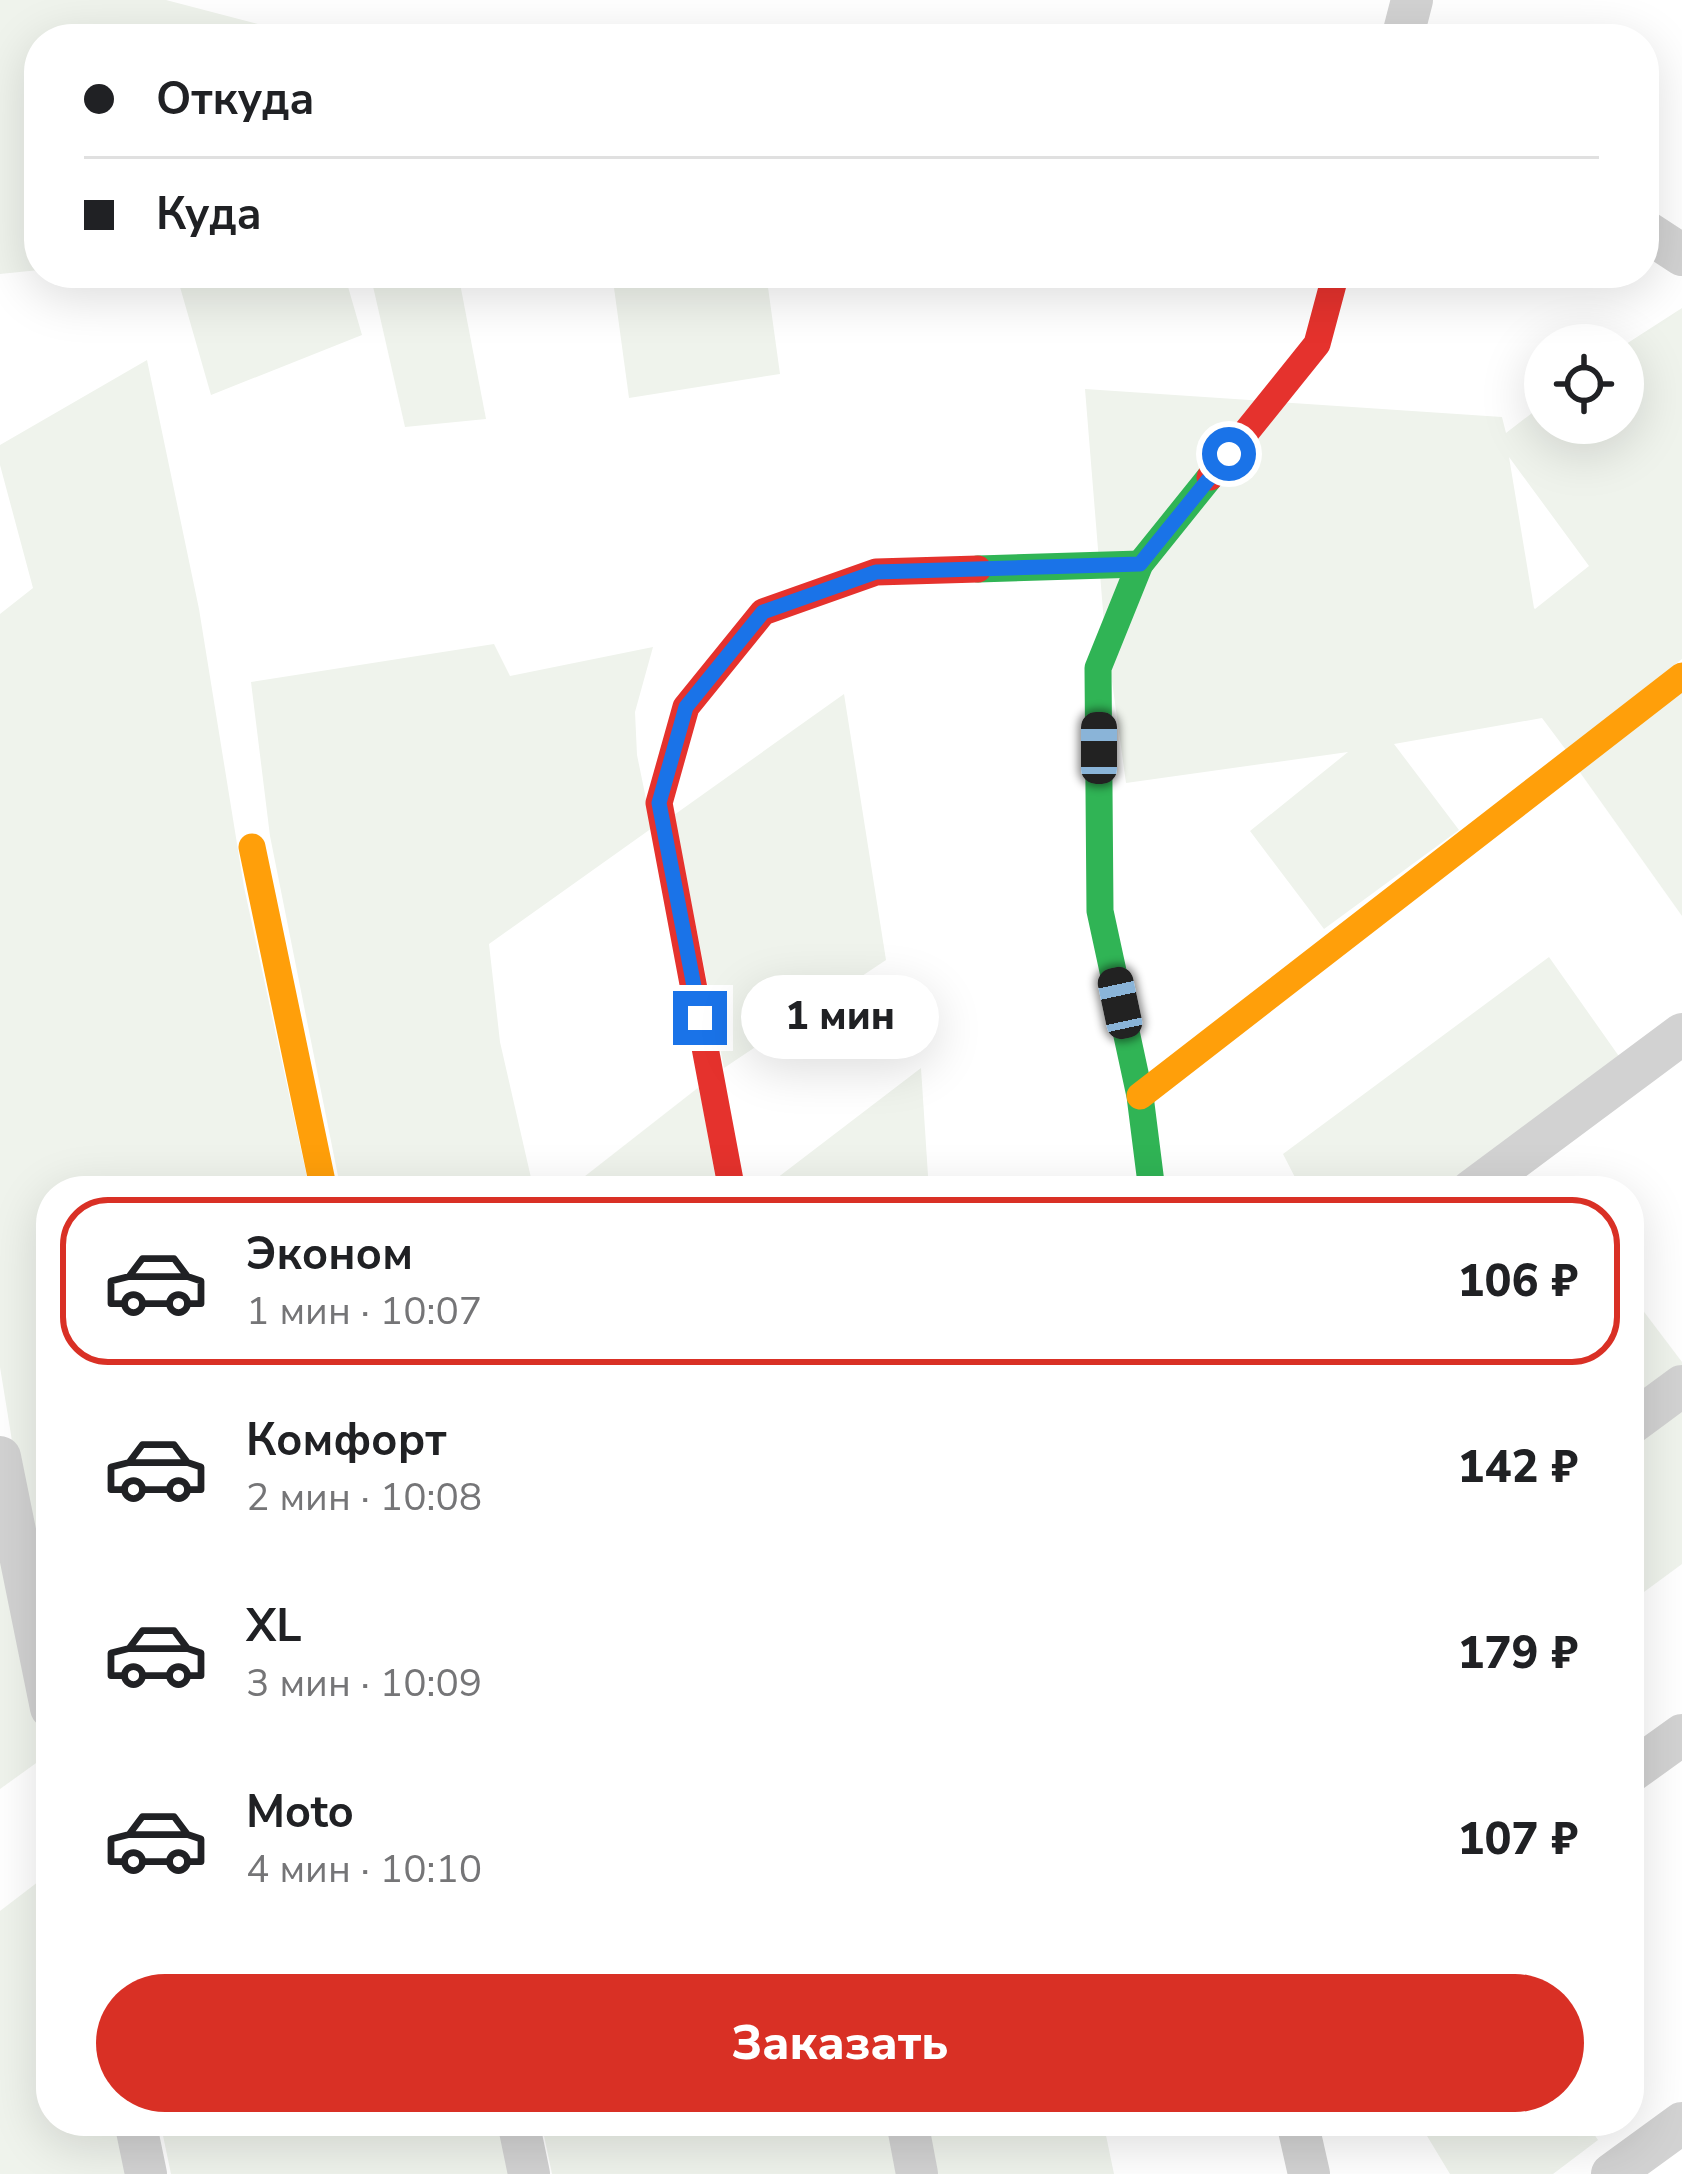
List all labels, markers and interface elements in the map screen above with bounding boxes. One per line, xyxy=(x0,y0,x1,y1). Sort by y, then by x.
text: Откуда xyxy=(156,69,314,130)
text: Куда xyxy=(156,184,262,245)
map controls xyxy=(1524,324,1644,444)
button: locate xyxy=(1524,324,1644,444)
route start xyxy=(1202,427,1256,481)
car xyxy=(1081,712,1117,784)
car xyxy=(1095,964,1145,1042)
callout: 1 мин xyxy=(742,976,940,1060)
text: 1 мин xyxy=(785,990,895,1043)
route end xyxy=(673,991,727,1045)
text: Эконом xyxy=(246,1224,413,1285)
icon: car xyxy=(102,1227,210,1335)
text: 106 ₽ xyxy=(1457,1251,1578,1312)
text: 1 мин · 10:07 xyxy=(246,1285,482,1338)
text: Комфорт xyxy=(246,1410,447,1471)
icon: car xyxy=(102,1413,210,1521)
text: 142 ₽ xyxy=(1457,1437,1578,1498)
text: 2 мин · 10:08 xyxy=(246,1471,482,1524)
text: XL xyxy=(246,1596,302,1657)
icon: car xyxy=(102,1599,210,1707)
text: 179 ₽ xyxy=(1457,1623,1578,1684)
text: 3 мин · 10:09 xyxy=(246,1657,482,1710)
text: Moto xyxy=(246,1782,354,1843)
icon: car xyxy=(102,1785,210,1893)
text: 107 ₽ xyxy=(1457,1809,1578,1870)
text: 4 мин · 10:10 xyxy=(246,1843,482,1896)
button: Заказать xyxy=(96,1974,1584,2112)

